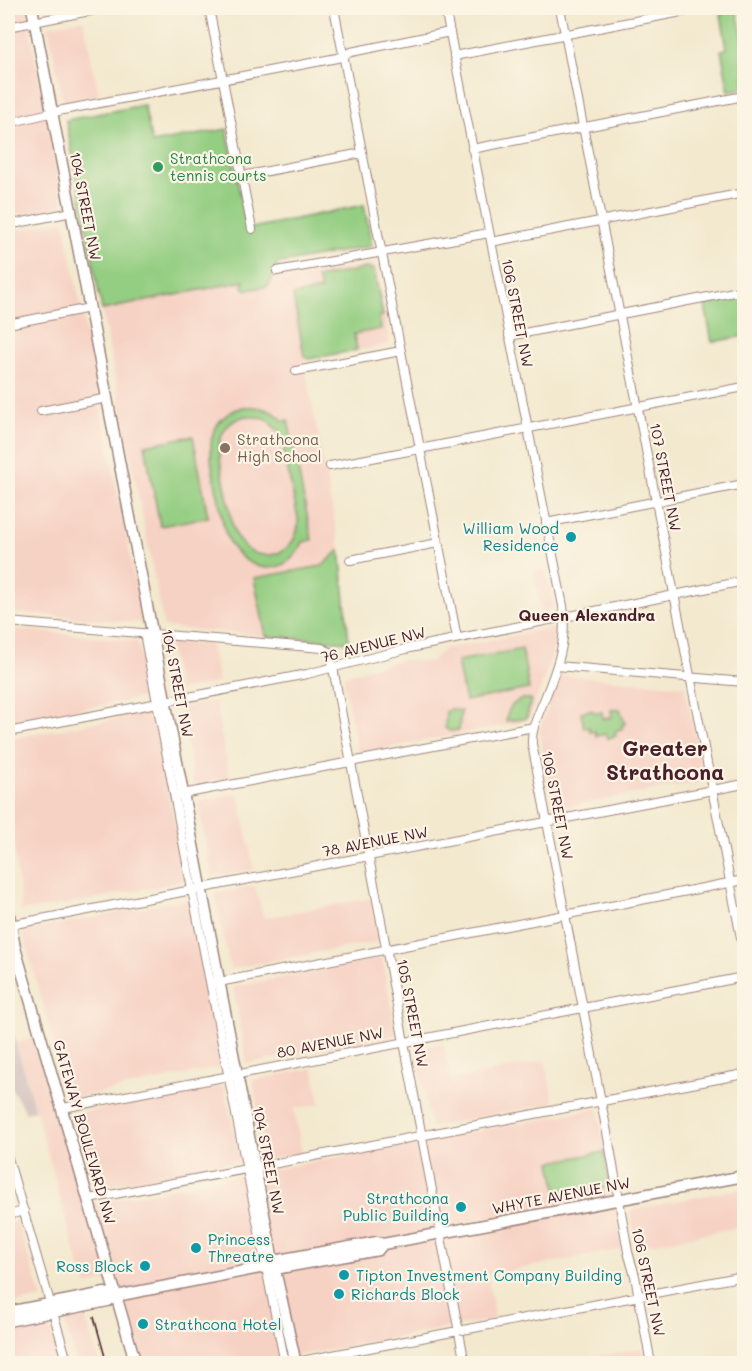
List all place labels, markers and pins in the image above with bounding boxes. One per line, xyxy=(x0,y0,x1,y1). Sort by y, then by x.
place label: Strathcona tennis courts xyxy=(170,148,267,185)
marker: Strathcona tennis courts xyxy=(151,160,165,174)
place label: Strathcona High School xyxy=(237,429,322,466)
marker: Strathcona High School xyxy=(218,441,232,455)
place label: William Wood Residence xyxy=(463,518,559,555)
marker: William Wood Residence xyxy=(564,530,578,544)
place label: Strathcona Public Building xyxy=(343,1188,449,1225)
marker: Strathcona Public Building xyxy=(454,1200,468,1214)
place label: Princess Threatre xyxy=(208,1229,274,1266)
marker: Princess Threatre xyxy=(189,1241,203,1255)
place label: Ross Block xyxy=(56,1256,133,1276)
marker: Ross Block xyxy=(138,1259,152,1273)
place label: Tipton Investment Company Building xyxy=(356,1265,622,1285)
marker: Tipton Investment Company Building xyxy=(337,1268,351,1282)
place label: Richards Block xyxy=(351,1284,460,1304)
marker: Richards Block xyxy=(332,1287,346,1301)
place label: Strathcona Hotel xyxy=(155,1314,281,1334)
marker: Strathcona Hotel xyxy=(136,1317,150,1331)

